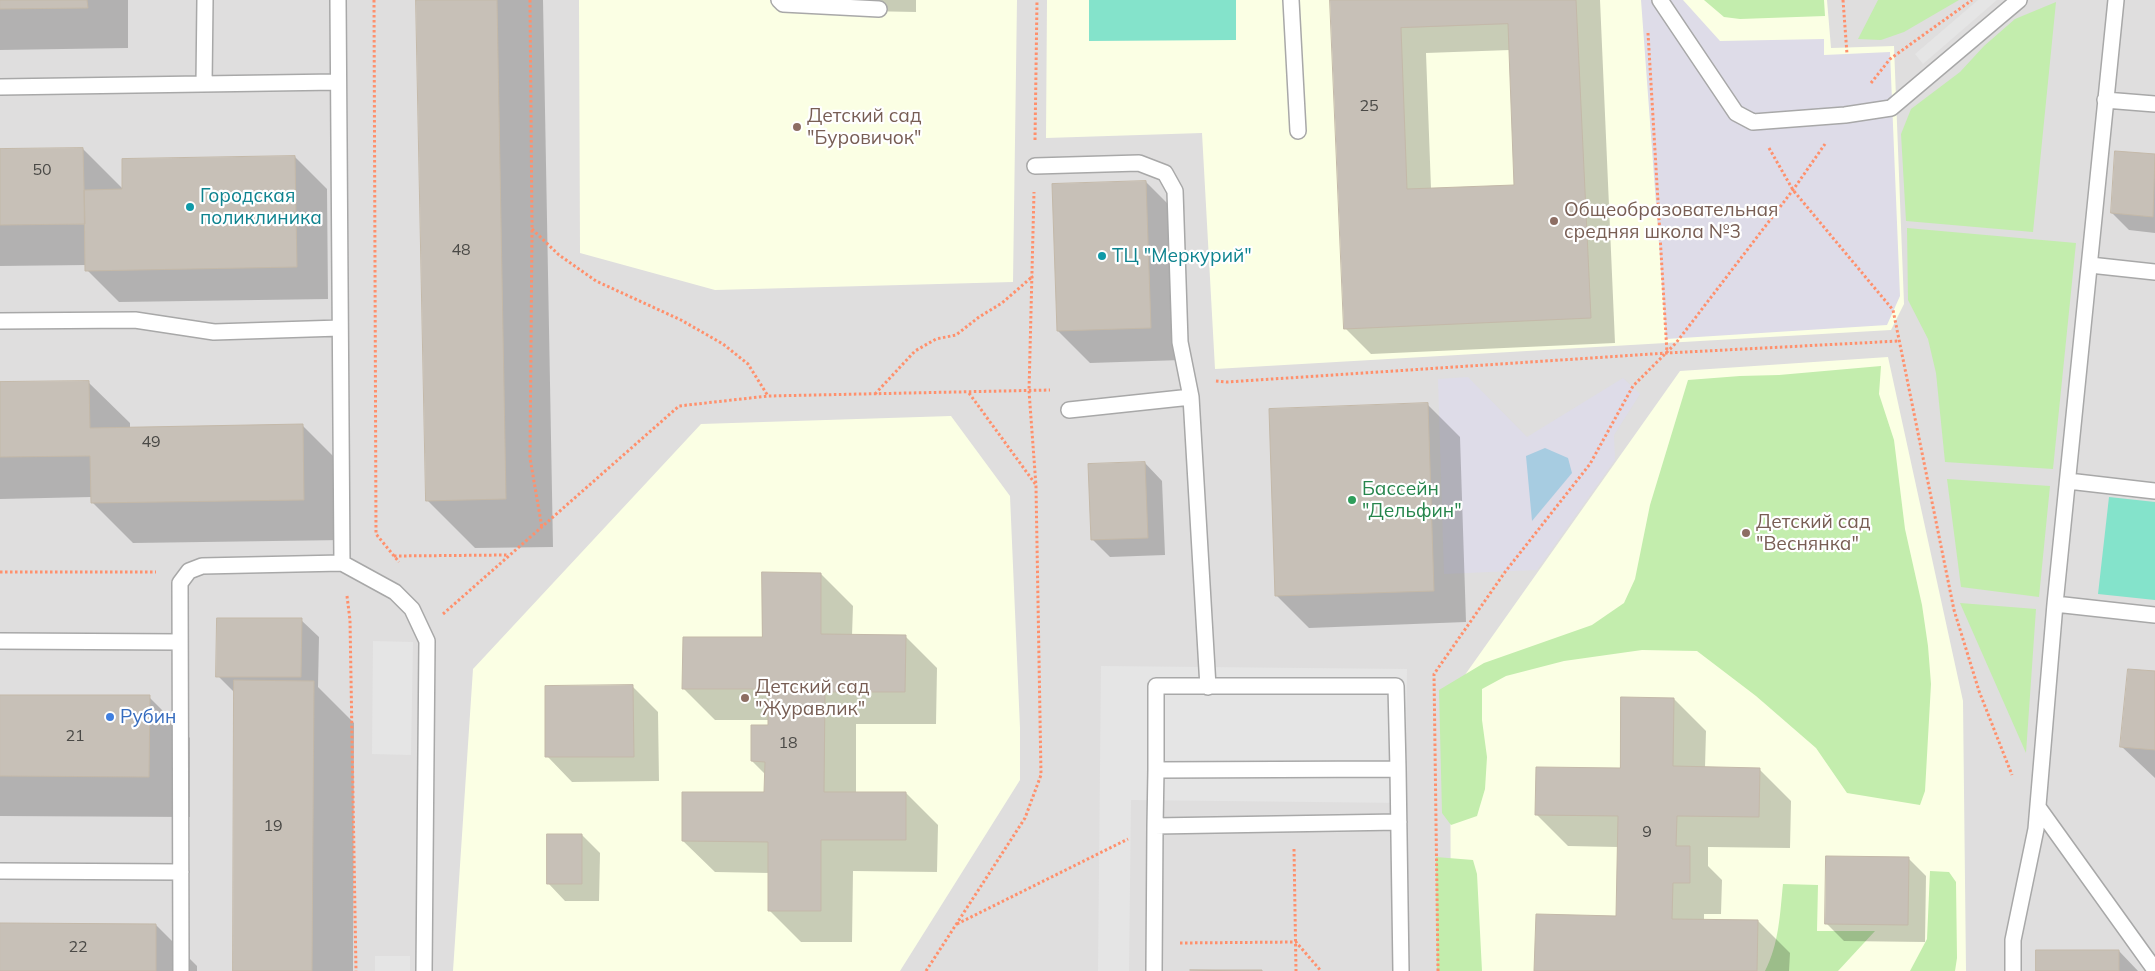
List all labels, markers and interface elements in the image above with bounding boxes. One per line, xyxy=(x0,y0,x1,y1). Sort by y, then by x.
house number: 25 xyxy=(1359,96,1379,116)
place label: Детский сад "Буровичок" xyxy=(807,105,922,149)
marker: Детский сад "Буровичок" xyxy=(791,121,803,133)
house number: 50 xyxy=(32,160,52,180)
place label: Городская поликлиника xyxy=(200,185,322,229)
place label: Общеобразовательная средняя школа №3 xyxy=(1564,199,1779,243)
marker: Городская поликлиника xyxy=(184,201,196,213)
marker: Общеобразовательная средняя школа №3 xyxy=(1548,215,1560,227)
house number: 48 xyxy=(451,240,471,260)
place label: ТЦ "Меркурий" xyxy=(1112,245,1252,267)
marker: ТЦ "Меркурий" xyxy=(1096,250,1108,262)
house number: 49 xyxy=(141,432,161,452)
place label: Бассейн "Дельфин" xyxy=(1362,478,1462,522)
marker: Бассейн "Дельфин" xyxy=(1346,494,1358,506)
place label: Детский сад "Веснянка" xyxy=(1756,511,1870,555)
marker: Детский сад "Веснянка" xyxy=(1740,527,1752,539)
place label: Детский сад "Журавлик" xyxy=(755,676,869,720)
marker: Детский сад "Журавлик" xyxy=(739,692,751,704)
place label: Рубин xyxy=(120,706,176,728)
marker: Рубин xyxy=(104,711,116,723)
house number: 21 xyxy=(65,726,85,746)
house number: 18 xyxy=(778,733,798,753)
house number: 19 xyxy=(263,816,283,836)
house number: 9 xyxy=(1642,822,1652,842)
house number: 22 xyxy=(68,937,88,957)

